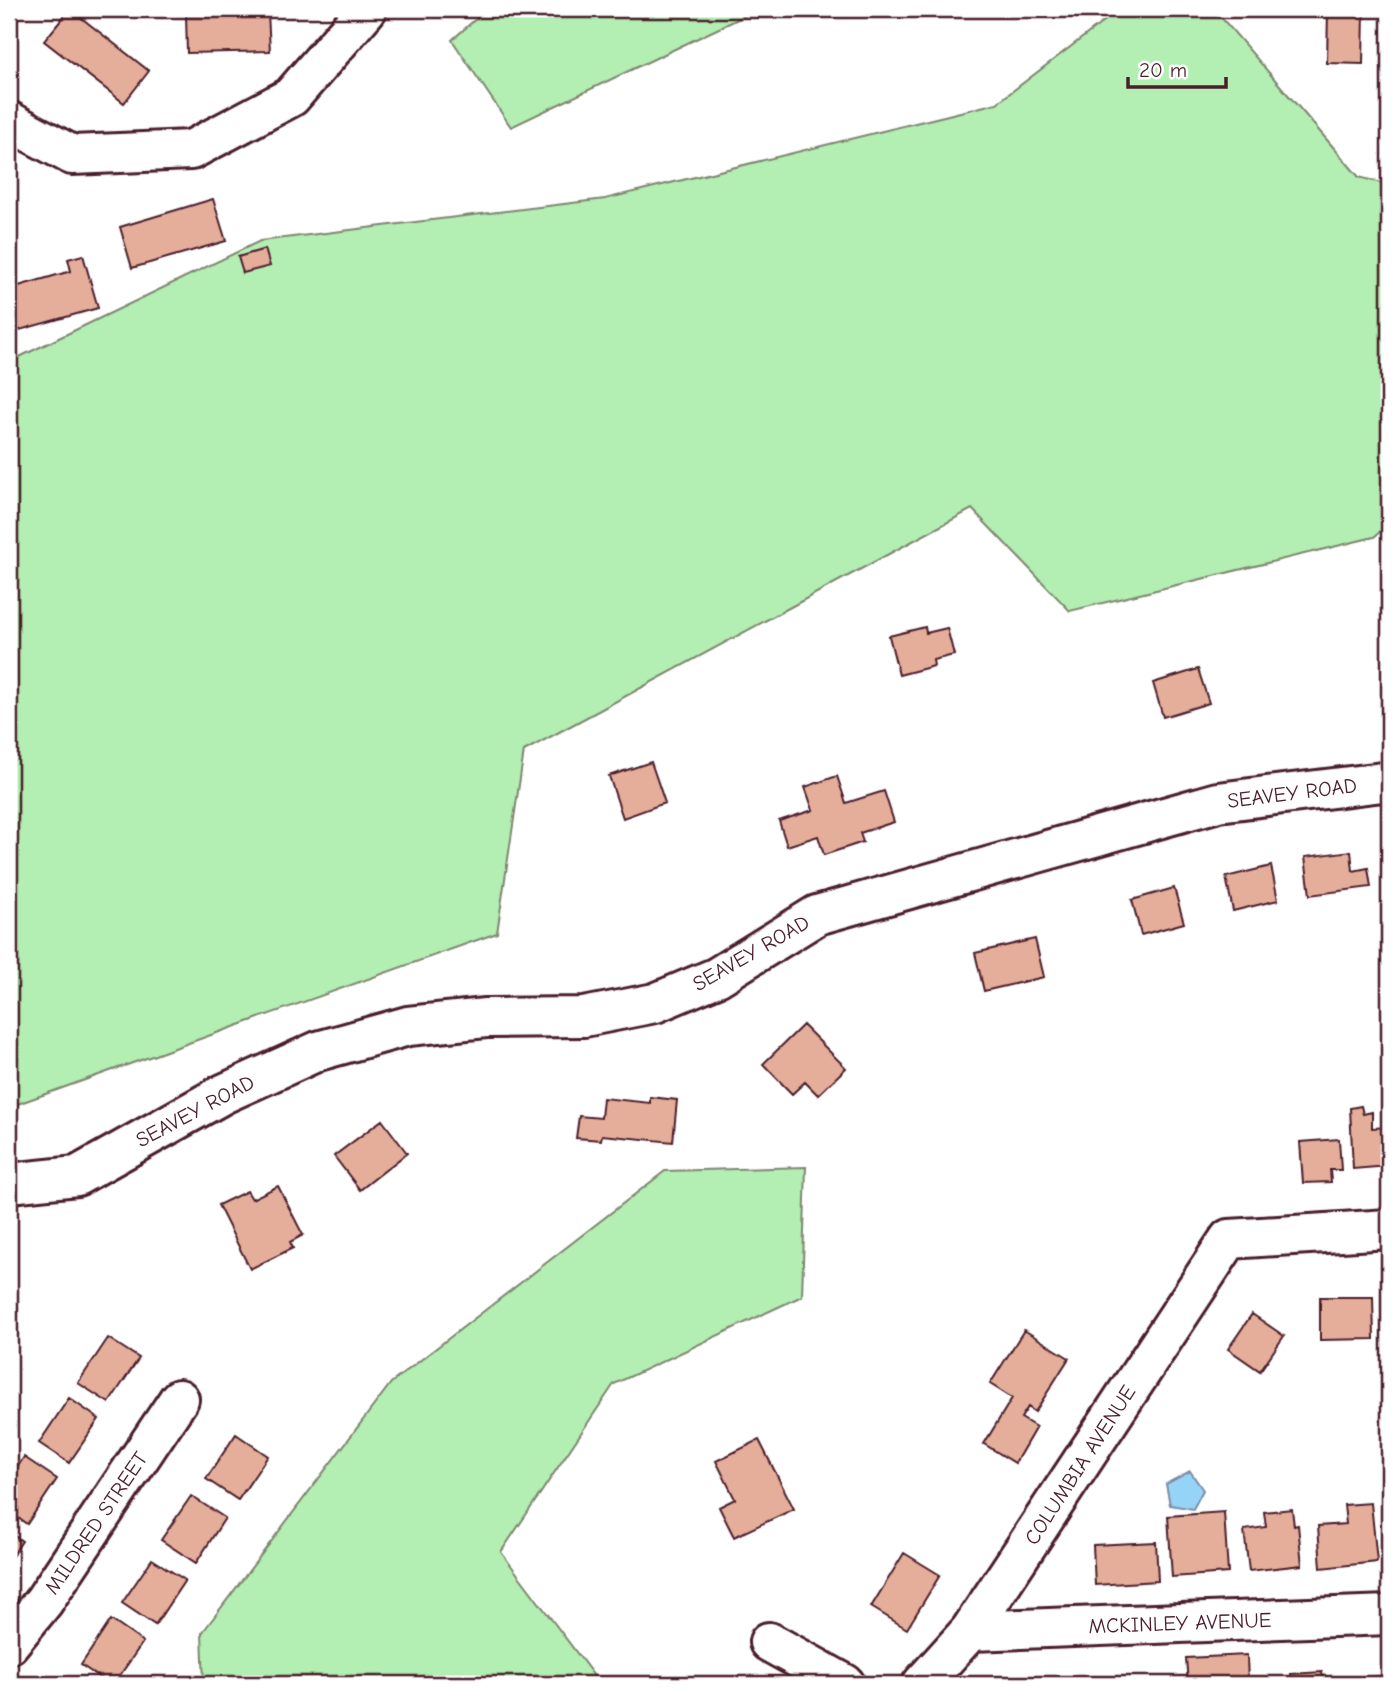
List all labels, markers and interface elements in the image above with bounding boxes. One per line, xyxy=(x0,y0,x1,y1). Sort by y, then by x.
scale bar xyxy=(1128,46,1226,90)
text: 20 m xyxy=(1139,58,1187,82)
street label: SEAVEY ROAD xyxy=(1226,773,1358,813)
street label: SEAVEY ROAD xyxy=(689,910,813,996)
street label: SEAVEY ROAD xyxy=(132,1070,258,1152)
street label: COLUMBIA AVENUE xyxy=(1020,1381,1140,1549)
street label: MILDRED STREET xyxy=(40,1447,152,1599)
street label: MCKINLEY AVENUE xyxy=(1088,1608,1272,1638)

